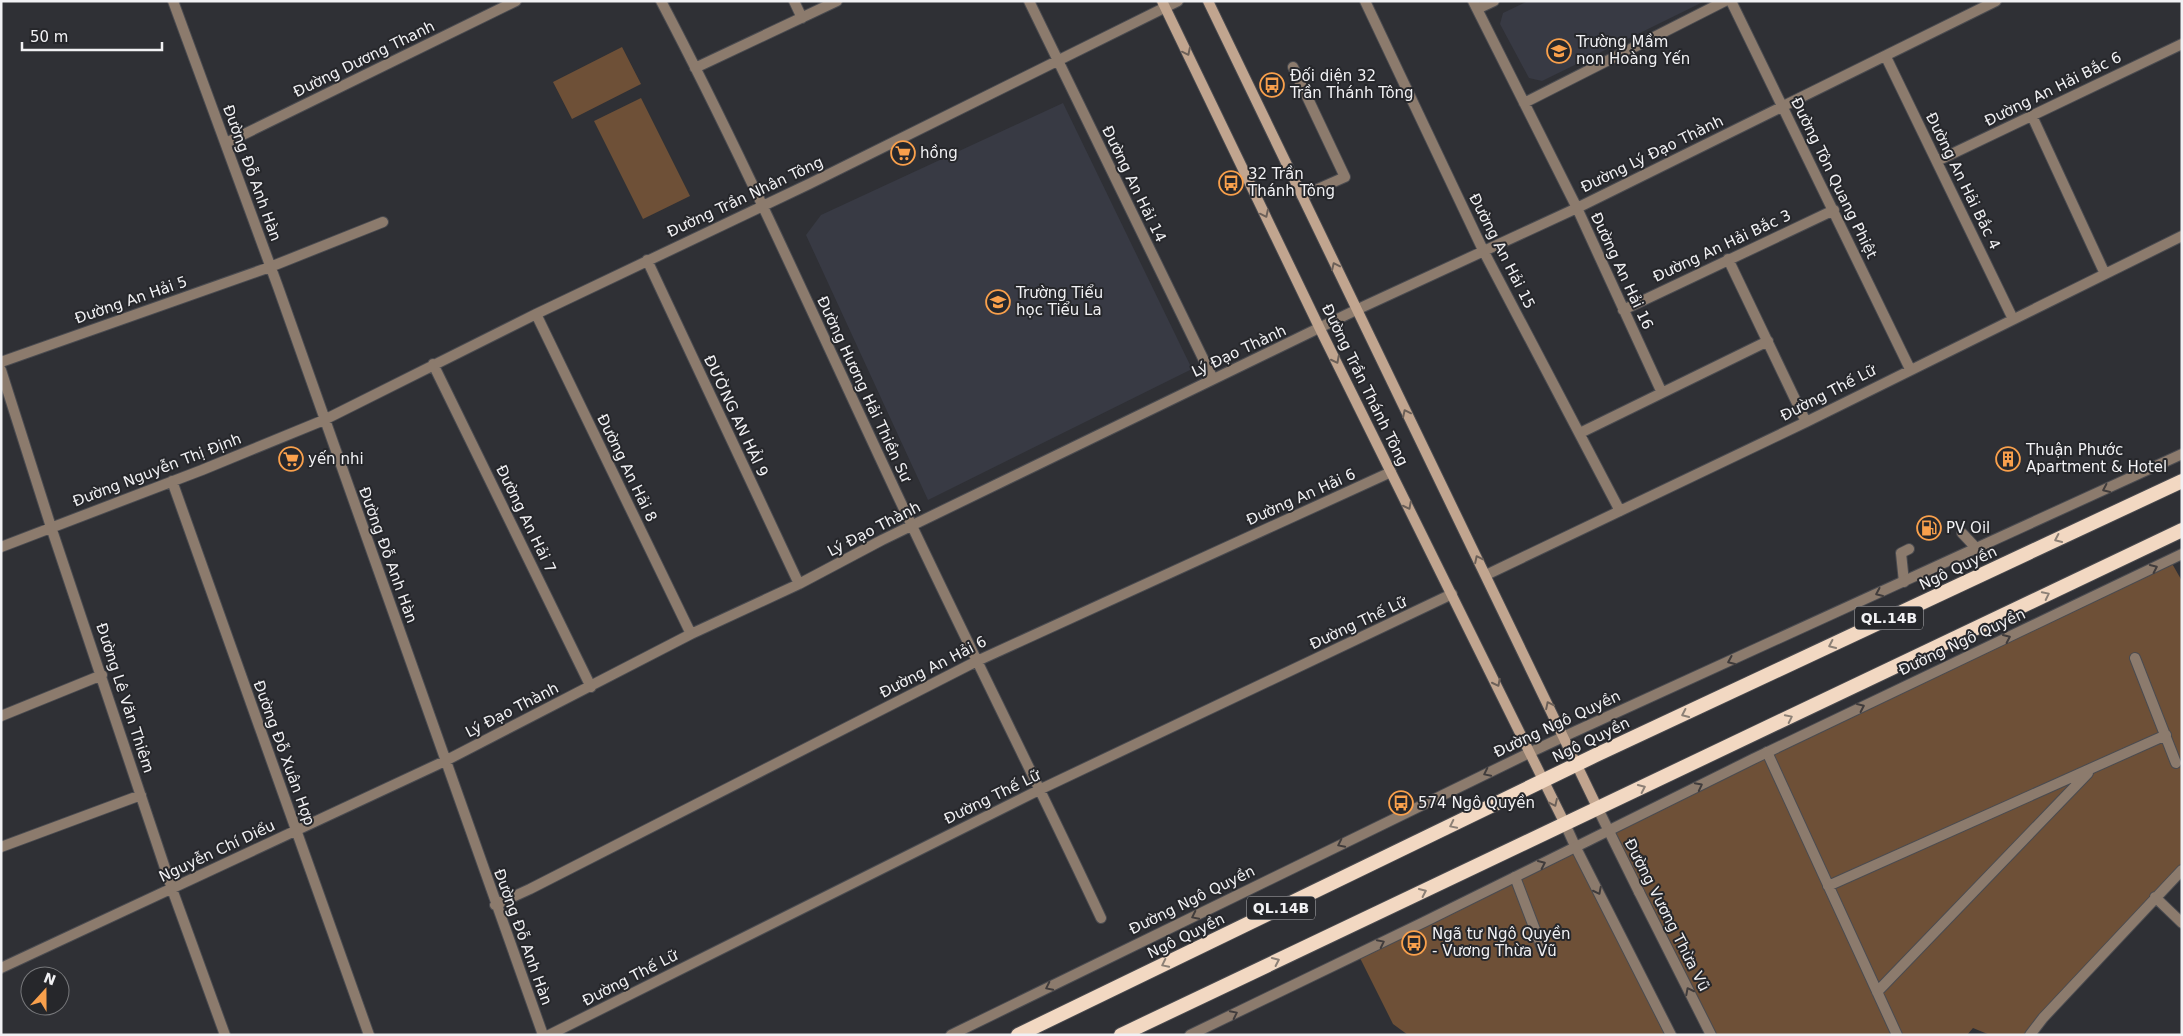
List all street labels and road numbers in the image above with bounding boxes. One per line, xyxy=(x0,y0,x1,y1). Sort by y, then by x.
street label: Đường Dương Thanh xyxy=(290,17,438,101)
street label: Đường An Hải Bắc 6 xyxy=(1982,48,2124,130)
street label: Đường Tôn Quang Phiệt xyxy=(1787,95,1881,262)
street label: Đường Đỗ Anh Hàn xyxy=(219,102,285,244)
street label: Đường An Hải Bắc 4 xyxy=(1922,110,2004,252)
street label: Đường Lý Đạo Thành xyxy=(1578,112,1726,196)
street label: Đường An Hải 14 xyxy=(1098,123,1170,245)
street label: Đường Trần Nhân Tông xyxy=(664,153,826,241)
street label: Đường An Hải 15 xyxy=(1465,190,1539,312)
street label: Đường An Hải Bắc 3 xyxy=(1650,206,1794,286)
street label: Đường An Hải 16 xyxy=(1587,210,1657,332)
street label: Đường An Hải 5 xyxy=(72,272,190,328)
street label: Đường Hương Hải Thiền Sư xyxy=(813,293,916,486)
street label: Đường Trần Thánh Tông xyxy=(1318,301,1412,469)
street label: Lý Đạo Thành xyxy=(1189,321,1289,381)
street label: ĐƯỜNG AN HẢl 9 xyxy=(700,351,774,480)
street label: Đường Thế Lữ xyxy=(1777,361,1880,425)
street label: Đường An Hải 8 xyxy=(593,411,661,525)
street label: Đường Nguyễn Thị Định xyxy=(70,429,244,511)
street label: Đường An Hải 7 xyxy=(492,462,560,576)
street label: Đường An Hải 6 xyxy=(1244,465,1358,529)
street label: Đường Đỗ Anh Hàn xyxy=(355,484,421,626)
street label: Lý Đạo Thành xyxy=(824,498,924,560)
street label: Ngô Quyền xyxy=(1916,542,2000,594)
street label: Đường Thế Lữ xyxy=(1307,592,1411,653)
street label: Đường Ngô Quyền xyxy=(1896,605,2028,679)
road number: QL.14B xyxy=(1855,606,1923,630)
street label: Đường Lê Văn Thiêm xyxy=(92,621,158,775)
street label: Đường An Hải 6 xyxy=(877,632,989,702)
street label: Đường Đỗ Xuân Hợp xyxy=(249,678,319,828)
street label: Lý Đạo Thành xyxy=(462,679,562,741)
street label: Đường Ngô Quyền xyxy=(1491,687,1623,761)
street label: Ngô Quyền xyxy=(1549,714,1633,766)
street label: Đường Thế Lữ xyxy=(941,765,1044,828)
street label: Nguyễn Chí Diểu xyxy=(156,816,278,886)
street label: Đường Vương Thừa Vũ xyxy=(1621,836,1713,994)
street label: Đường Ngô Quyền xyxy=(1126,862,1258,938)
street label: Đường Đỗ Anh Hàn xyxy=(490,866,556,1008)
road number: QL.14B xyxy=(1247,896,1315,920)
street label: Ngô Quyền xyxy=(1144,910,1228,962)
street label: Đường Thế Lữ xyxy=(579,946,682,1010)

